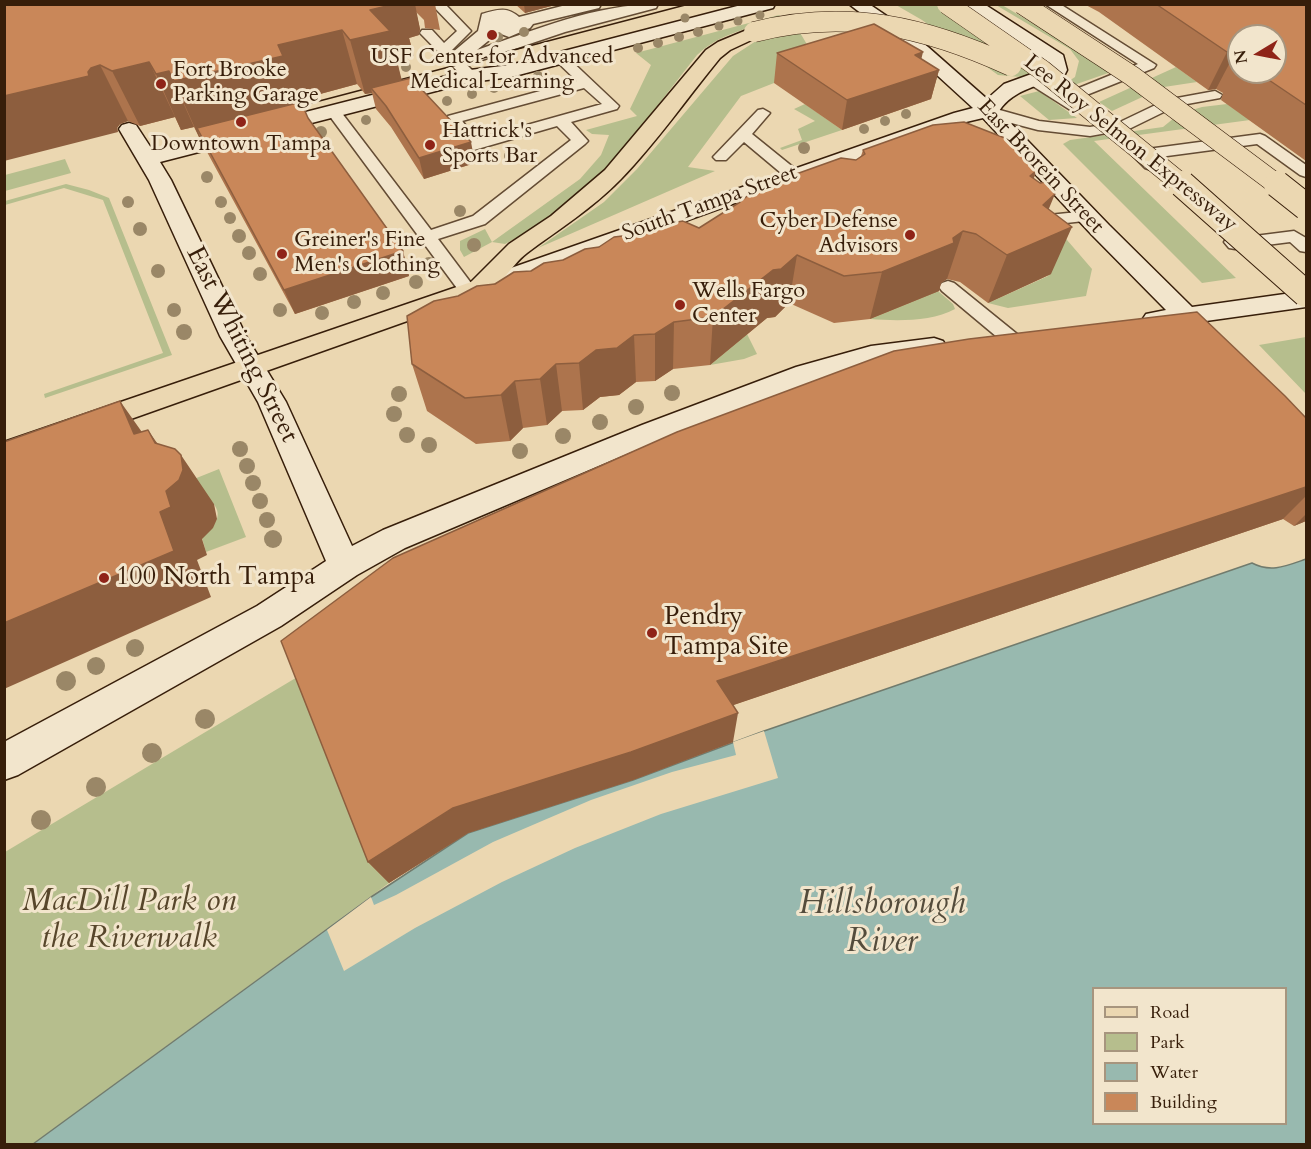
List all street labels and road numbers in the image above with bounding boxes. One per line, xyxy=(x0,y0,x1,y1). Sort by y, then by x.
street label: Lee Roy Selmon Expressway xyxy=(1018,50,1242,238)
street label: East Brorein Street xyxy=(971,94,1109,240)
street label: South Tampa Street xyxy=(619,160,801,248)
street label: East Whiting Street xyxy=(178,242,304,448)

